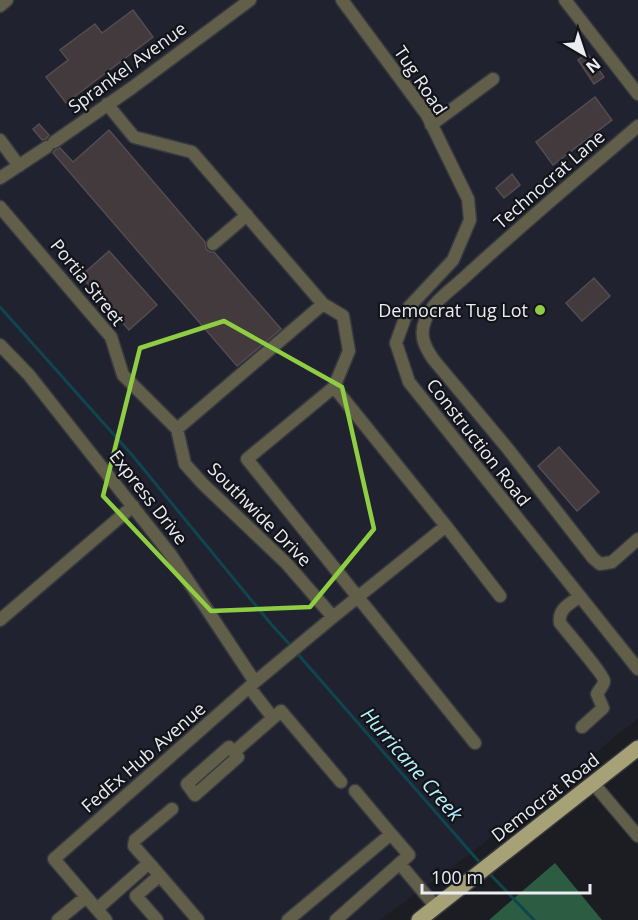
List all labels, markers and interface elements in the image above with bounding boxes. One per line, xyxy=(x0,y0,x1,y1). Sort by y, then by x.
street label: Sprankel Avenue xyxy=(63,16,191,118)
north arrow xyxy=(554,24,614,84)
street label: Tug Road xyxy=(389,41,453,119)
text: N xyxy=(581,53,605,78)
street label: Technocrat Lane xyxy=(489,124,609,234)
street label: Portia Street xyxy=(46,234,130,330)
place label: Democrat Tug Lot xyxy=(378,298,528,322)
marker: Democrat Tug Lot xyxy=(533,303,547,317)
street label: Construction Road xyxy=(422,373,536,511)
street label: Express Drive xyxy=(105,445,193,549)
street label: Southwide Drive xyxy=(203,457,317,571)
street label: FedEx Hub Avenue xyxy=(76,696,210,818)
water label: Hurricane Creek xyxy=(355,701,470,828)
street label: Democrat Road xyxy=(486,747,604,847)
scale bar xyxy=(422,857,590,895)
text: 100 m xyxy=(431,865,483,889)

